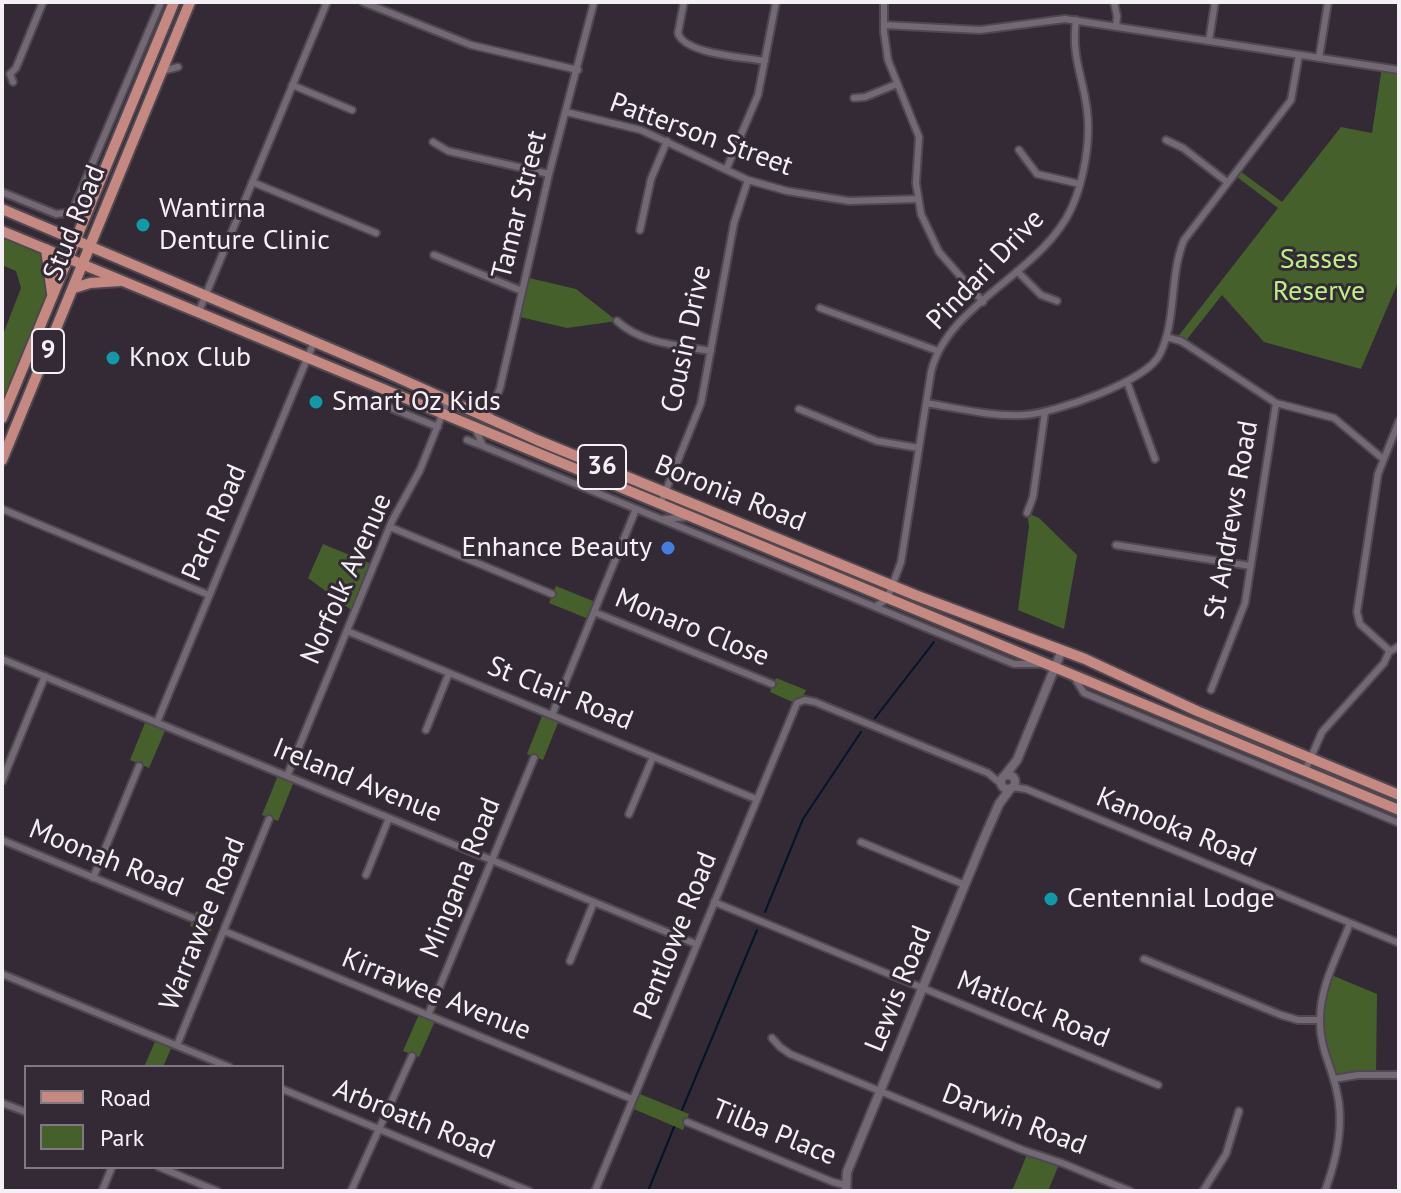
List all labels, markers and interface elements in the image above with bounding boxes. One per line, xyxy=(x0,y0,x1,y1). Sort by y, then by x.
street label: Patterson Street xyxy=(605,86,797,184)
street label: Tamar Street xyxy=(485,127,555,283)
street label: Stud Road xyxy=(37,160,113,286)
place label: Wantirna Denture Clinic xyxy=(159,192,330,258)
street label: Pindari Drive xyxy=(920,203,1052,337)
marker: Wantirna Denture Clinic xyxy=(134,216,152,234)
park label: Sasses Reserve xyxy=(1273,243,1365,309)
street label: Cousin Drive xyxy=(655,262,719,416)
road number: 9 xyxy=(32,329,64,373)
place label: Knox Club xyxy=(129,341,251,375)
marker: Knox Club xyxy=(104,349,122,367)
place label: Smart Oz Kids xyxy=(332,385,501,419)
marker: Smart Oz Kids xyxy=(307,393,325,411)
street label: St Andrews Road xyxy=(1198,418,1266,622)
road number: 36 xyxy=(578,445,626,489)
street label: Boronia Road xyxy=(650,449,810,539)
street label: Pach Road xyxy=(175,460,255,586)
street label: Norfolk Avenue xyxy=(294,488,400,670)
place label: Enhance Beauty xyxy=(461,531,652,565)
marker: Enhance Beauty xyxy=(659,539,677,557)
street label: Monaro Close xyxy=(610,582,774,674)
street label: St Clair Road xyxy=(482,650,638,738)
street label: Ireland Avenue xyxy=(268,732,446,830)
street label: Kanooka Road xyxy=(1091,781,1261,875)
street label: Mingana Road xyxy=(414,793,508,963)
street label: Moonah Road xyxy=(24,813,188,905)
street label: Warrawee Road xyxy=(153,832,253,1016)
street label: Pentlowe Road xyxy=(627,847,725,1025)
place label: Centennial Lodge xyxy=(1067,882,1275,916)
marker: Centennial Lodge xyxy=(1042,890,1060,908)
street label: Lewis Road xyxy=(858,921,940,1057)
street label: Kirrawee Avenue xyxy=(337,942,535,1048)
street label: Matlock Road xyxy=(952,964,1114,1056)
legend xyxy=(24,1065,284,1169)
street label: Arbroath Road xyxy=(328,1072,500,1168)
street label: Darwin Road xyxy=(937,1077,1091,1163)
text: Road xyxy=(100,1082,151,1113)
street label: Tilba Place xyxy=(707,1093,841,1173)
text: Park xyxy=(100,1122,144,1153)

